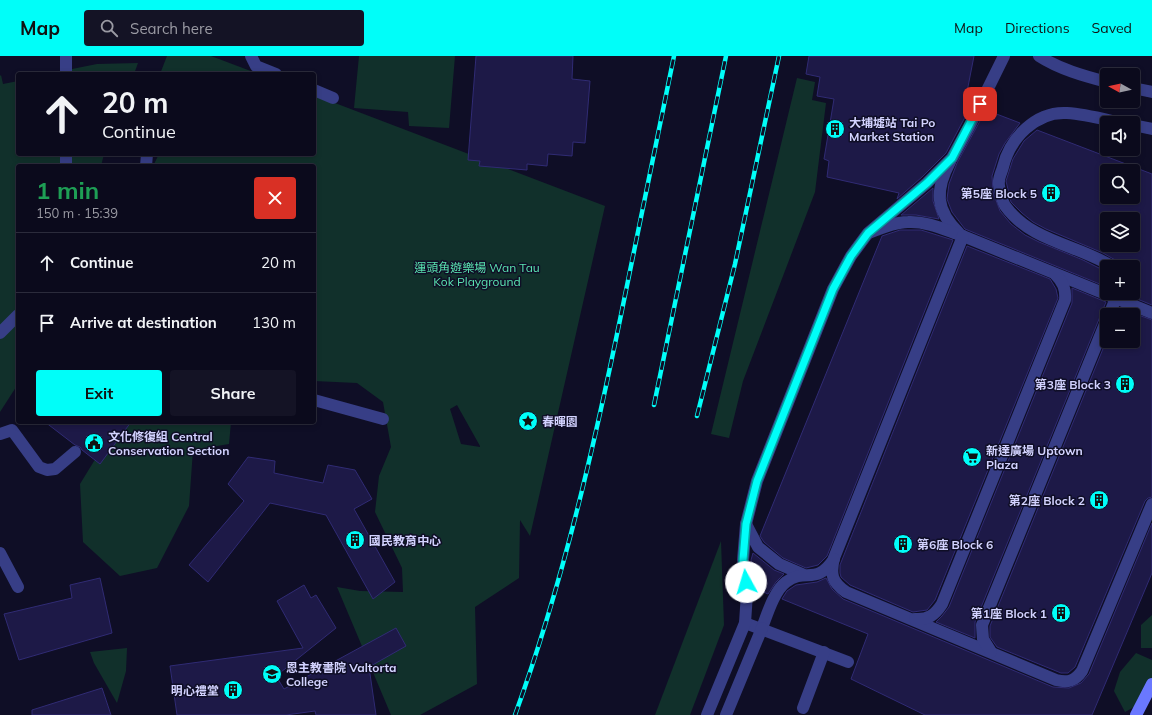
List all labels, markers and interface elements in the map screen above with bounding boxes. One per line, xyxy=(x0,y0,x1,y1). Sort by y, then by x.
search box xyxy=(84,10,364,46)
text: Map xyxy=(20,16,60,40)
icon: search xyxy=(98,17,120,39)
text: Search here xyxy=(130,19,213,38)
text: Map xyxy=(954,19,983,37)
text: Directions xyxy=(1005,19,1070,37)
text: Saved xyxy=(1092,19,1132,37)
north arrow xyxy=(1100,68,1140,108)
map controls xyxy=(1100,68,1140,348)
text: 20 m xyxy=(102,85,168,120)
pin xyxy=(963,87,997,121)
icon: ahead xyxy=(36,88,88,140)
icon: arrive xyxy=(969,93,991,115)
place label: 大埔墟站 Tai Po Market Station xyxy=(849,115,935,144)
button: sound xyxy=(1100,116,1140,156)
building icon: 大埔墟站 Tai Po Market Station xyxy=(824,118,846,140)
text: Continue xyxy=(102,120,176,143)
button: search xyxy=(1100,164,1140,204)
text: 1 min xyxy=(36,175,99,205)
button: close xyxy=(254,177,296,219)
building icon: 第5座 Block 5 xyxy=(1040,182,1062,204)
place label: 第5座 Block 5 xyxy=(961,186,1037,201)
text: 150 m · 15:39 xyxy=(36,205,118,221)
button: layers xyxy=(1100,212,1140,252)
icon: ahead xyxy=(36,252,58,274)
text: Continue xyxy=(70,253,133,272)
text: 20 m xyxy=(261,253,296,272)
park label: 運頭角遊樂場 Wan Tau Kok Playground xyxy=(414,260,540,289)
button: + xyxy=(1100,260,1140,300)
button: − xyxy=(1100,308,1140,348)
icon: arrive xyxy=(36,312,58,334)
text: Arrive at destination xyxy=(70,313,217,332)
text: 130 m xyxy=(252,313,296,332)
button: Exit xyxy=(36,370,162,416)
button: Share xyxy=(170,370,296,416)
building icon: 第3座 Block 3 xyxy=(1114,373,1136,395)
place label: 第3座 Block 3 xyxy=(1035,377,1111,392)
place icon: 春暉園 xyxy=(517,410,539,432)
place label: 春暉園 xyxy=(542,414,578,429)
place label: 文化修復組 Central Conservation Section xyxy=(108,429,229,458)
public building icon: 文化修復組 Central Conservation Section xyxy=(83,432,105,454)
place label: 新達廣場 Uptown Plaza xyxy=(986,443,1083,472)
supermarket icon: 新達廣場 Uptown Plaza xyxy=(961,446,983,468)
building icon: 第2座 Block 2 xyxy=(1088,489,1110,511)
place label: 第2座 Block 2 xyxy=(1009,493,1085,508)
building icon: 國民教育中心 xyxy=(344,529,366,551)
place label: 國民教育中心 xyxy=(369,533,441,548)
building icon: 第6座 Block 6 xyxy=(892,533,914,555)
place label: 第6座 Block 6 xyxy=(917,537,993,552)
position arrow xyxy=(725,561,767,603)
building icon: 第1座 Block 1 xyxy=(1050,602,1072,624)
place label: 第1座 Block 1 xyxy=(971,606,1047,621)
place label: 恩主教書院 Valtorta College xyxy=(286,660,396,689)
school or university icon: 恩主教書院 Valtorta College xyxy=(261,663,283,685)
building icon: 明心禮堂 xyxy=(222,679,244,701)
place label: 明心禮堂 xyxy=(171,683,219,698)

